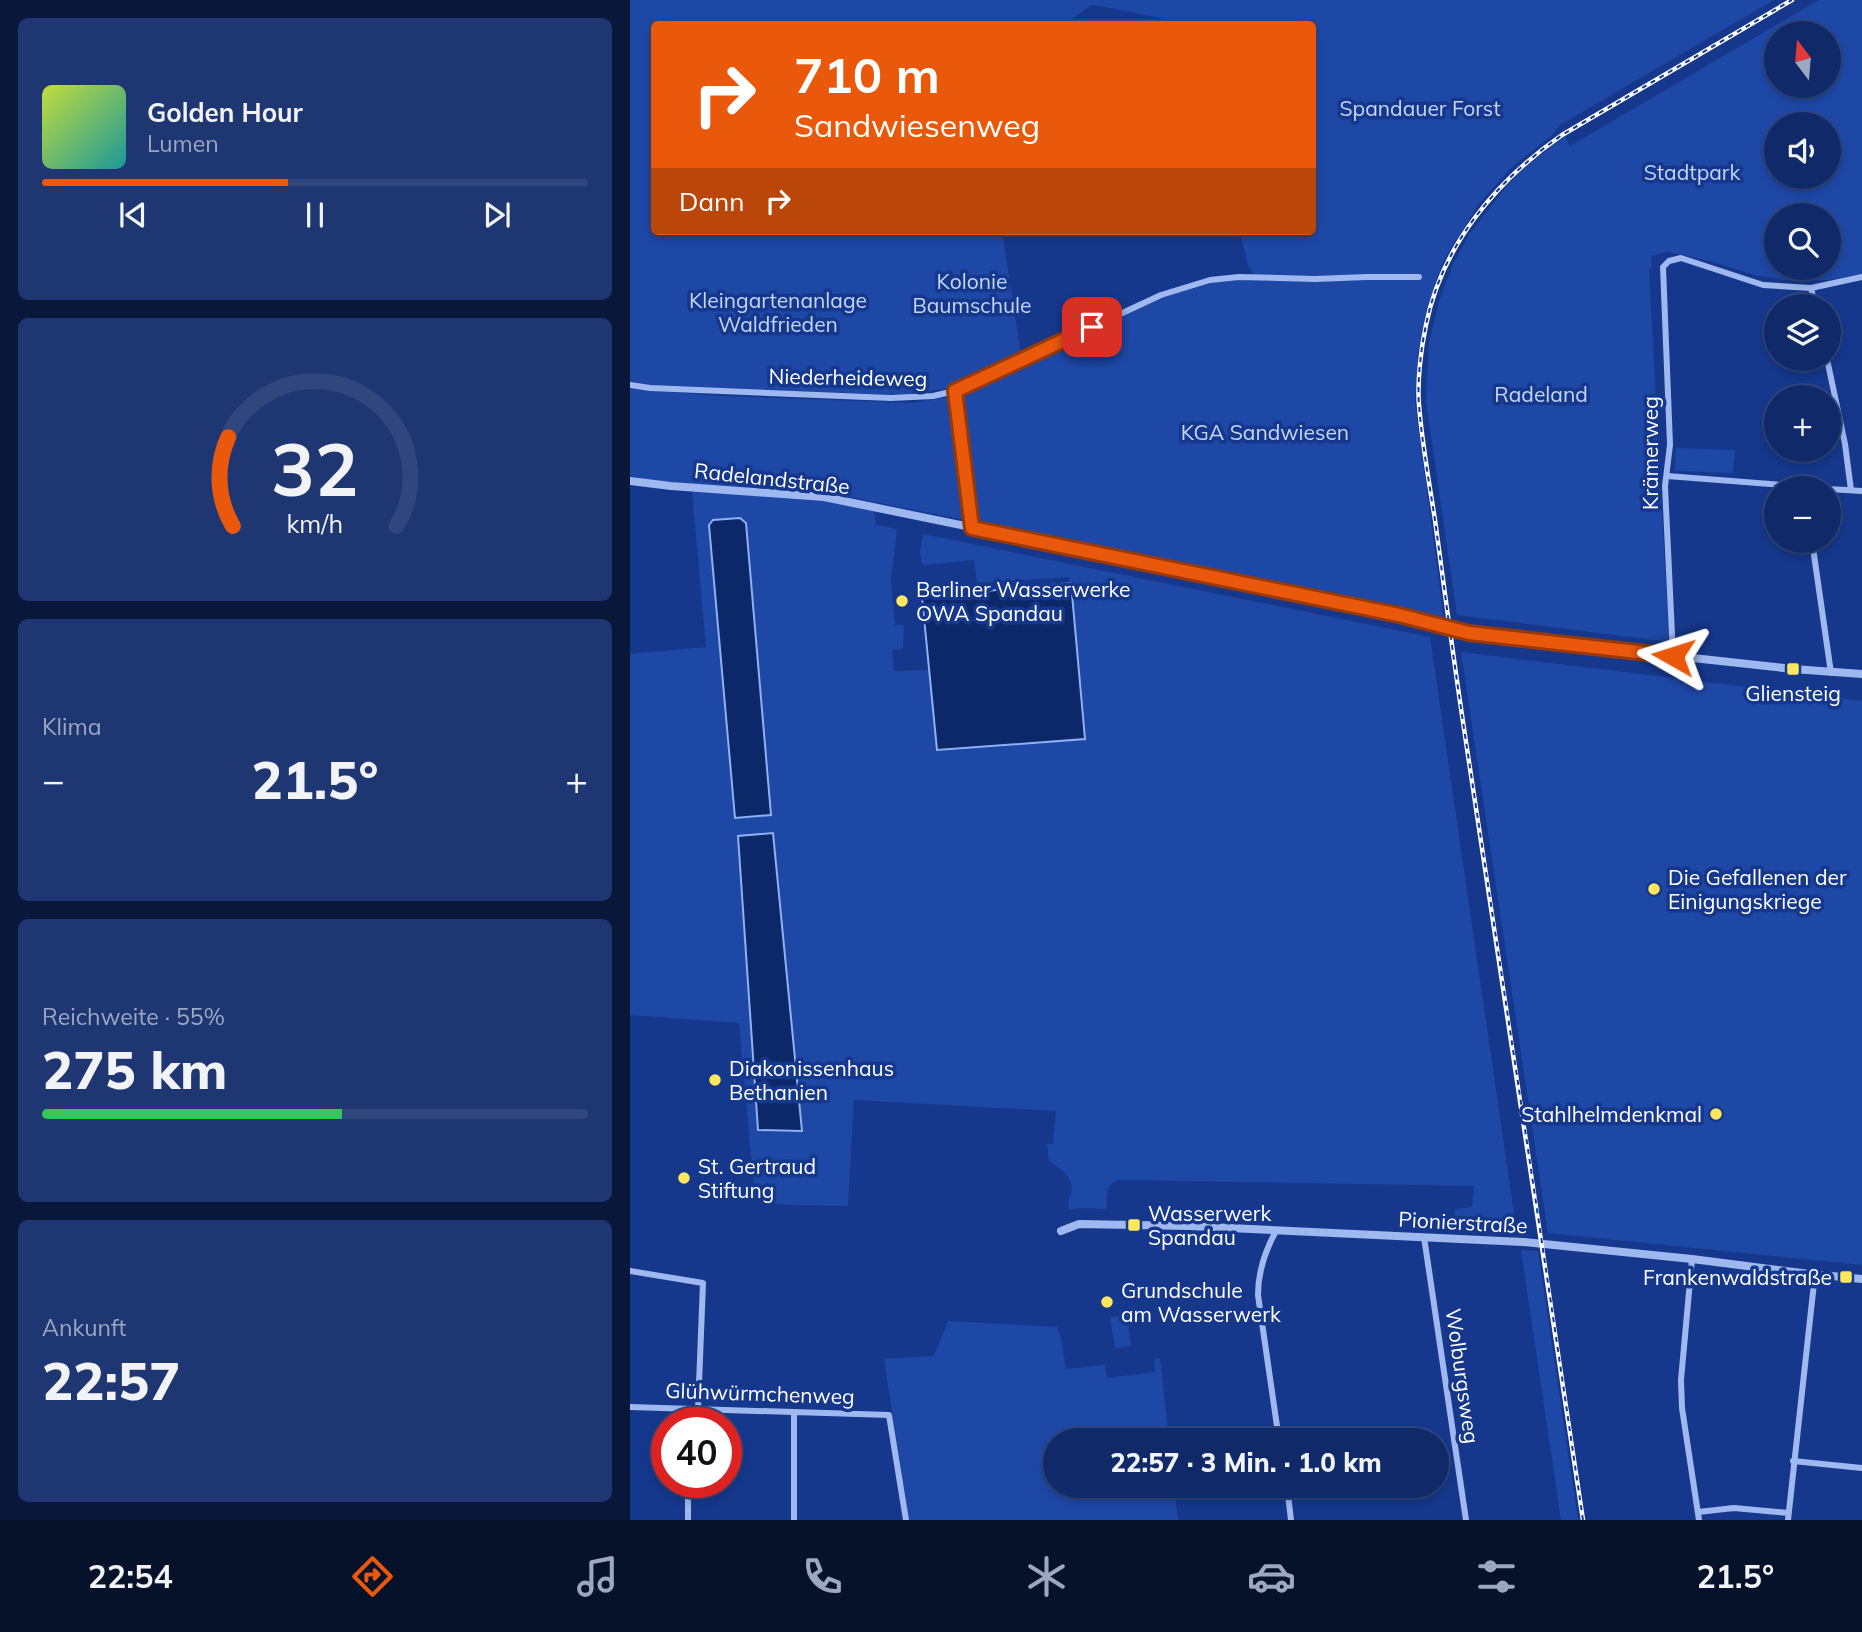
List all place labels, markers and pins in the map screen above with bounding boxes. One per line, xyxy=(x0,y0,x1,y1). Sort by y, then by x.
pin xyxy=(1062,297,1122,357)
place label: Berliner Wasserwerke OWA Spandau xyxy=(916,576,1131,626)
marker: Berliner Wasserwerke OWA Spandau xyxy=(894,593,910,609)
marker: Gliensteig xyxy=(1785,661,1801,677)
place label: Gliensteig xyxy=(1745,680,1841,706)
place label: Die Gefallenen der Einigungskriege xyxy=(1668,864,1847,914)
marker: Die Gefallenen der Einigungskriege xyxy=(1646,881,1662,897)
place label: Diakonissenhaus Bethanien xyxy=(729,1055,894,1105)
marker: Diakonissenhaus Bethanien xyxy=(707,1072,723,1088)
place label: Stahlhelmdenkmal xyxy=(1521,1101,1702,1127)
marker: Stahlhelmdenkmal xyxy=(1708,1106,1724,1122)
place label: St. Gertraud Stiftung xyxy=(698,1153,816,1203)
marker: St. Gertraud Stiftung xyxy=(676,1170,692,1186)
place label: Wasserwerk Spandau xyxy=(1148,1200,1271,1250)
marker: Wasserwerk Spandau xyxy=(1126,1217,1142,1233)
place label: Frankenwaldstraße xyxy=(1643,1264,1832,1290)
marker: Frankenwaldstraße xyxy=(1838,1269,1854,1285)
place label: Grundschule am Wasserwerk xyxy=(1121,1277,1281,1327)
marker: Grundschule am Wasserwerk xyxy=(1099,1294,1115,1310)

